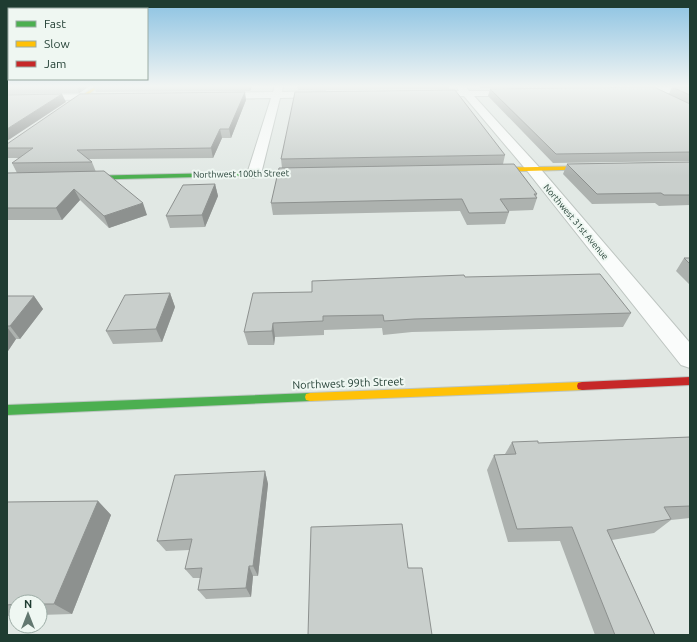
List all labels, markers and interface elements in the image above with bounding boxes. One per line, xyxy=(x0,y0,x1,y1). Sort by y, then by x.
legend xyxy=(8,8,148,80)
text: Fast xyxy=(44,17,66,30)
text: Slow xyxy=(44,37,70,50)
text: Jam xyxy=(44,57,66,70)
street label: Northwest 100th Street xyxy=(193,168,290,180)
street label: Northwest 31st Avenue xyxy=(542,182,610,262)
street label: Northwest 99th Street xyxy=(292,375,405,391)
north arrow xyxy=(8,594,48,634)
text: N xyxy=(24,598,32,610)

